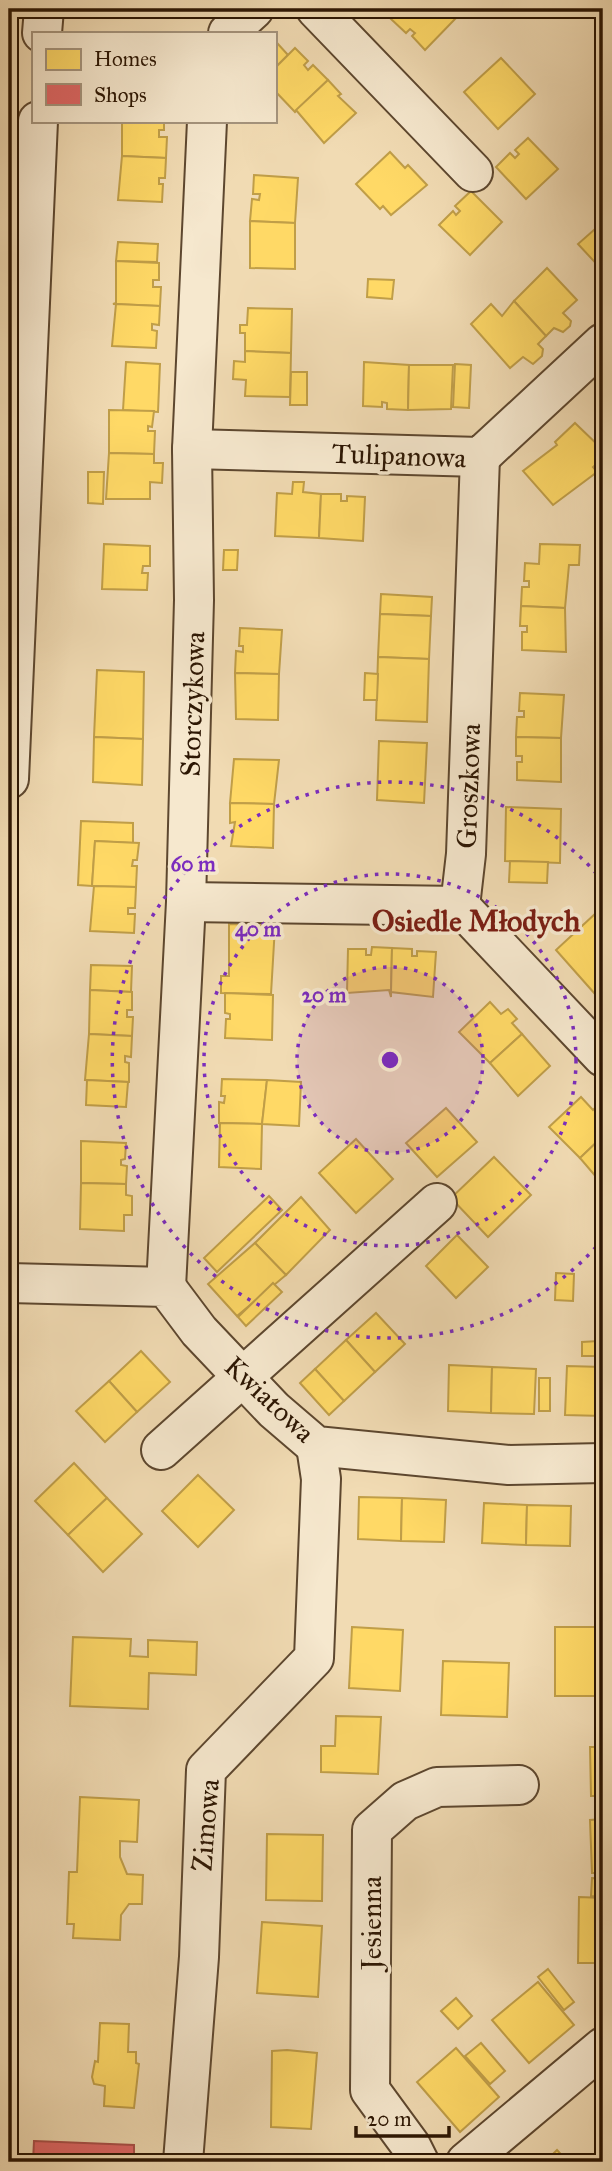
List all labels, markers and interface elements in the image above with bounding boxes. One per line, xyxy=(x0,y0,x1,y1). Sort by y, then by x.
legend xyxy=(32,32,276,122)
text: Homes xyxy=(94,46,157,72)
text: Shops xyxy=(94,82,147,108)
street label: Tulipanowa xyxy=(331,436,467,475)
street label: Storczykowa xyxy=(172,631,213,777)
street label: Groszkowa xyxy=(449,723,488,849)
text: 60 m xyxy=(170,851,216,877)
district label: Osiedle Młodych xyxy=(372,903,581,939)
text: 40 m xyxy=(235,916,281,942)
text: 20 m xyxy=(302,982,347,1008)
centre of rings xyxy=(378,1048,402,1072)
street label: Kwiatowa xyxy=(217,1349,322,1450)
street label: Zimowa xyxy=(184,1777,227,1873)
street label: Jesienna xyxy=(354,1876,389,1973)
scale bar xyxy=(356,2094,449,2138)
text: 20 m xyxy=(367,2106,412,2132)

